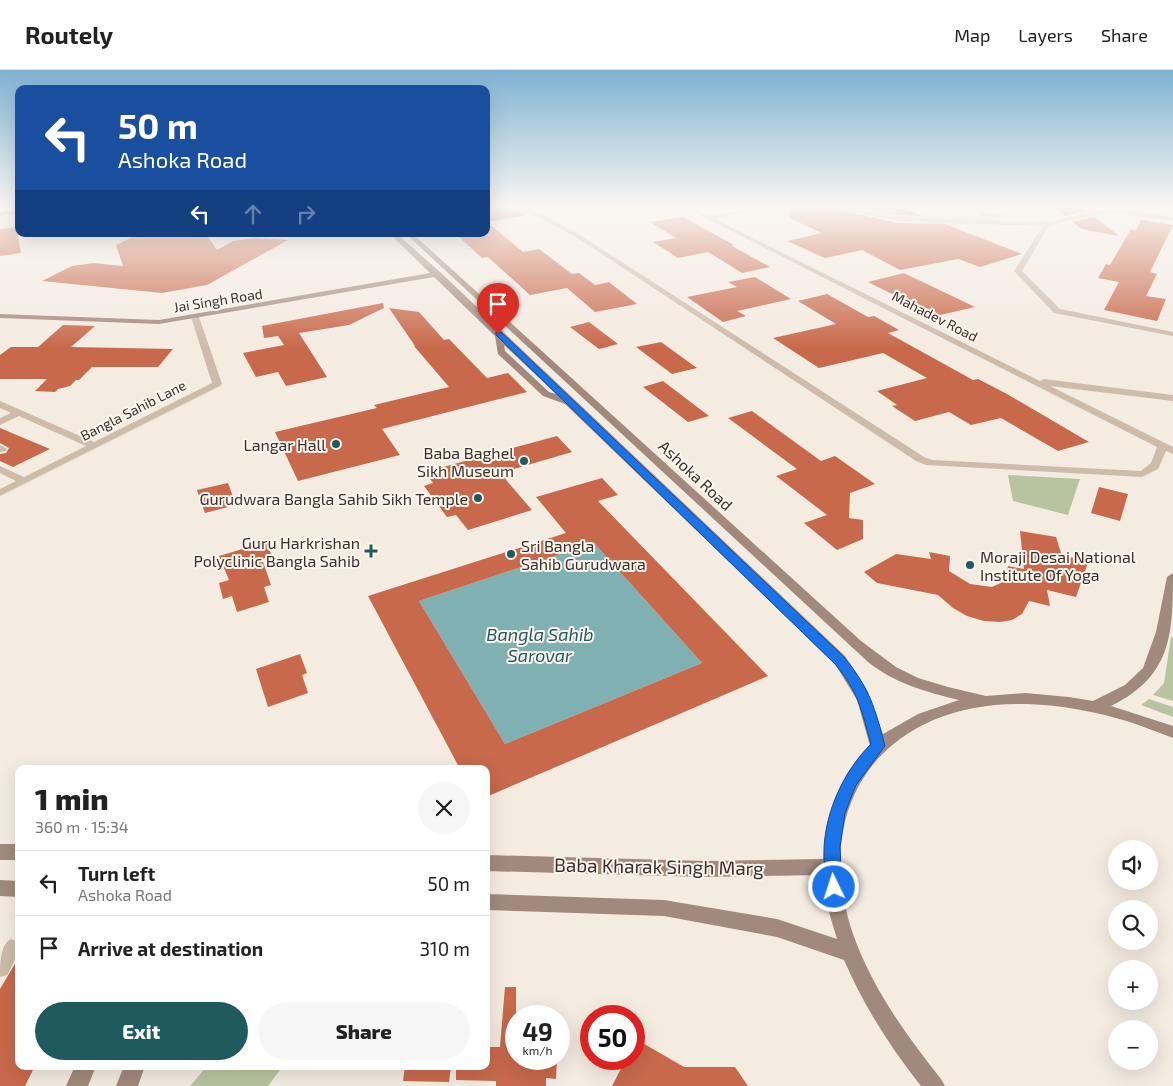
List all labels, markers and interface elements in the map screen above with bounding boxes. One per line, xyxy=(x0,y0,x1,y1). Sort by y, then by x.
text: Routely xyxy=(25,20,113,49)
text: Map xyxy=(954,24,990,46)
text: Layers xyxy=(1018,24,1073,46)
text: Share xyxy=(1101,24,1148,46)
text: 50 m xyxy=(118,104,198,146)
icon: left xyxy=(35,105,100,170)
text: Ashoka Road xyxy=(118,146,247,172)
icon: left xyxy=(186,200,214,228)
icon: ahead xyxy=(239,200,267,228)
icon: right xyxy=(292,200,320,228)
pin xyxy=(477,283,519,334)
street label: Jai Singh Road xyxy=(172,285,264,315)
street label: Mahadev Road xyxy=(889,287,981,345)
icon: arrive xyxy=(484,290,512,318)
street label: Bangla Sahib Lane xyxy=(77,376,189,444)
place label: Langar Hall xyxy=(243,435,326,454)
street label: Ashoka Road xyxy=(655,436,737,514)
marker: Langar Hall xyxy=(330,438,342,450)
place label: Baba Baghel Sikh Museum xyxy=(417,443,514,480)
marker: Baba Baghel Sikh Museum xyxy=(518,455,530,467)
place label: Gurudwara Bangla Sahib Sikh Temple xyxy=(199,489,468,508)
marker: Gurudwara Bangla Sahib Sikh Temple xyxy=(472,492,484,504)
place label: Guru Harkrishan Polyclinic Bangla Sahib xyxy=(193,533,360,570)
place label: Sri Bangla Sahib Gurudwara xyxy=(521,536,646,573)
marker: Guru Harkrishan Polyclinic Bangla Sahib xyxy=(364,544,378,558)
place label: Moraji Desai National Institute Of Yoga xyxy=(980,547,1136,584)
marker: Sri Bangla Sahib Gurudwara xyxy=(505,548,517,560)
marker: Moraji Desai National Institute Of Yoga xyxy=(964,559,976,571)
water label: Bangla Sahib Sarovar xyxy=(486,623,594,666)
text: 1 min xyxy=(35,780,109,816)
button: close xyxy=(418,782,470,834)
text: 360 m · 15:34 xyxy=(35,817,129,836)
map controls xyxy=(1108,840,1158,1070)
button: sound xyxy=(1108,840,1158,890)
street label: Baba Kharak Singh Marg xyxy=(554,853,764,879)
position arrow xyxy=(807,860,859,912)
text: Turn left xyxy=(78,862,155,885)
icon: left xyxy=(35,869,63,897)
text: 50 m xyxy=(427,872,470,895)
text: Ashoka Road xyxy=(78,885,172,904)
button: search xyxy=(1108,900,1158,950)
icon: arrive xyxy=(35,934,63,962)
text: Arrive at destination xyxy=(78,937,263,960)
text: 310 m xyxy=(420,937,470,960)
button: + xyxy=(1108,960,1158,1010)
button: Exit xyxy=(35,1002,248,1060)
button: Share xyxy=(258,1002,470,1060)
speed limit sign: 50 xyxy=(580,1005,645,1070)
text: 49 xyxy=(522,1016,553,1046)
button: − xyxy=(1108,1020,1158,1070)
text: km/h xyxy=(523,1043,552,1057)

